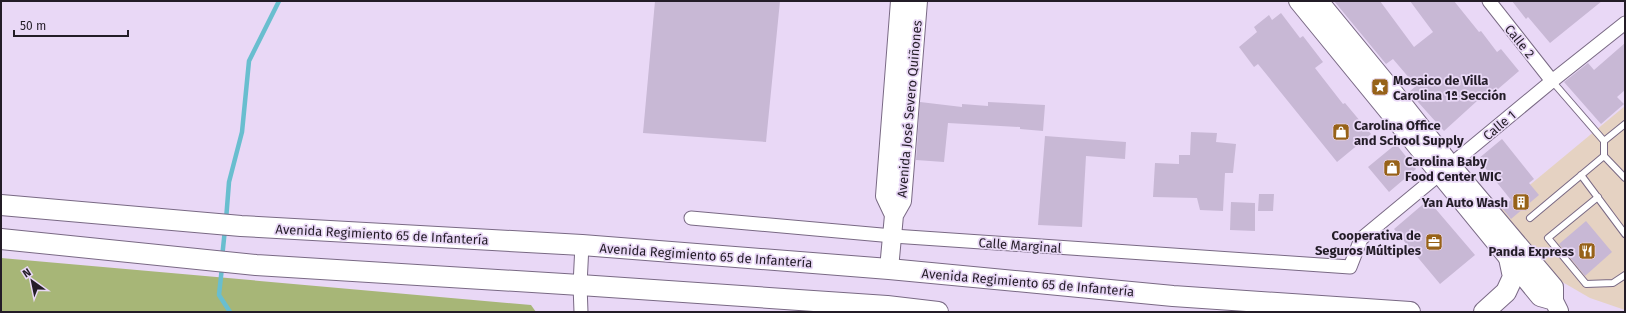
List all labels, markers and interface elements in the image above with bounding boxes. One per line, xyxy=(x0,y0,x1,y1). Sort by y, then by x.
scale bar xyxy=(14,12,128,38)
text: 50 m xyxy=(20,19,46,33)
street label: Avenida José Severo Quiñones xyxy=(894,20,925,198)
street label: Calle 2 xyxy=(1502,22,1538,61)
place label: Mosaico de Villa Carolina 1ª Sección xyxy=(1393,73,1506,103)
place icon: Mosaico de Villa Carolina 1ª Sección xyxy=(1370,77,1390,97)
street label: Calle 1 xyxy=(1480,107,1519,143)
place label: Carolina Office and School Supply xyxy=(1354,118,1464,148)
shop icon: Carolina Office and School Supply xyxy=(1331,122,1351,142)
place label: Carolina Baby Food Center WIC xyxy=(1405,154,1502,184)
shop icon: Carolina Baby Food Center WIC xyxy=(1382,158,1402,178)
building icon: Yan Auto Wash xyxy=(1511,192,1531,212)
place label: Yan Auto Wash xyxy=(1421,195,1508,210)
street label: Avenida Regimiento 65 de Infantería xyxy=(275,221,489,248)
place label: Cooperativa de Seguros Múltiples xyxy=(1315,228,1422,258)
office icon: Cooperativa de Seguros Múltiples xyxy=(1424,232,1444,252)
street label: Calle Marginal xyxy=(978,235,1062,256)
street label: Avenida Regimiento 65 de Infantería xyxy=(599,241,813,270)
restaurant icon: Panda Express xyxy=(1577,241,1597,261)
place label: Panda Express xyxy=(1489,244,1575,259)
north arrow xyxy=(12,261,52,301)
text: N xyxy=(20,266,33,280)
street label: Avenida Regimiento 65 de Infantería xyxy=(921,266,1135,299)

